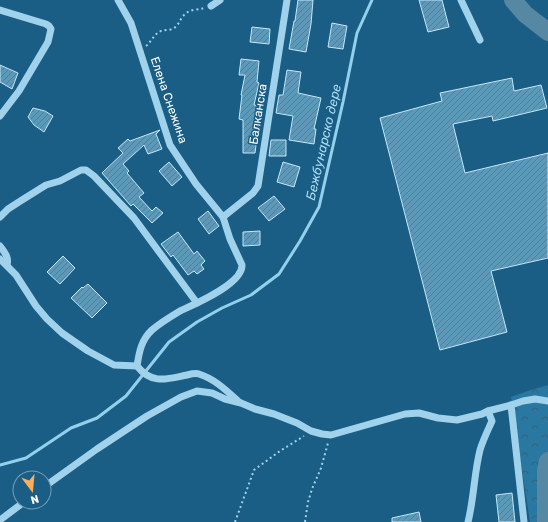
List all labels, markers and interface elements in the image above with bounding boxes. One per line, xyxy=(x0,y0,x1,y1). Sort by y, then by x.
street label: Елена Снежина xyxy=(148,55,190,145)
street label: Балканска xyxy=(246,83,270,145)
water label: Бежбунарско дере xyxy=(303,83,344,201)
north arrow xyxy=(12,470,52,510)
text: N xyxy=(29,492,40,506)

